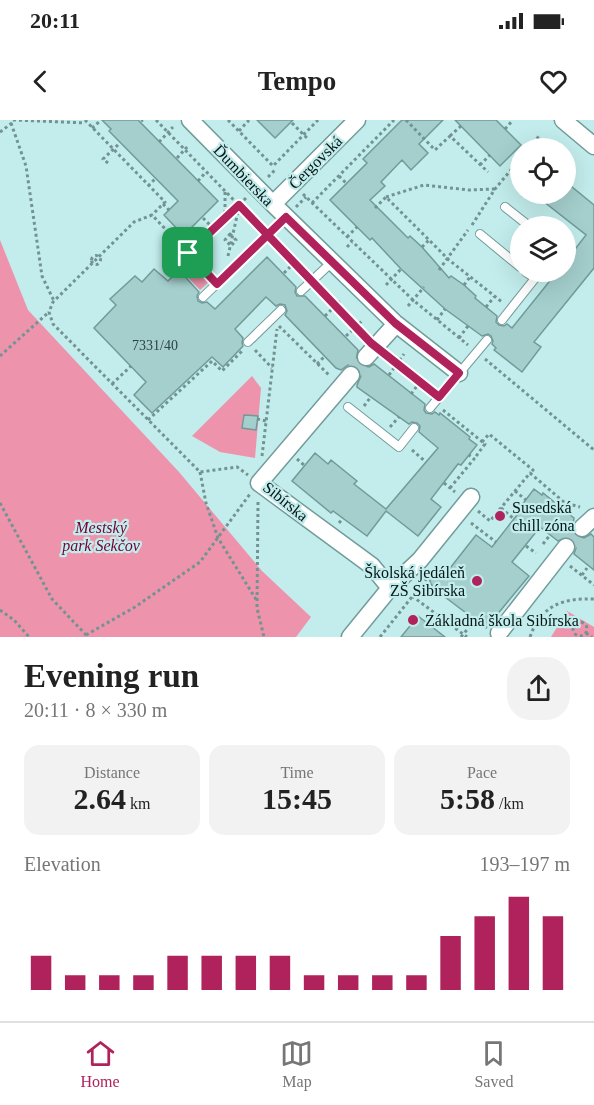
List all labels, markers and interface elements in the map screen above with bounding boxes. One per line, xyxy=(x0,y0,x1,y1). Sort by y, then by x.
text: 20:11 xyxy=(30,8,80,33)
icon: back xyxy=(24,65,57,98)
icon: heart xyxy=(537,65,570,98)
text: Tempo xyxy=(258,66,336,96)
street label: Čergovská xyxy=(285,132,346,193)
map controls xyxy=(510,138,576,282)
button: locate xyxy=(510,138,576,204)
street label: Ďumbierska xyxy=(210,141,278,209)
button: layers xyxy=(510,216,576,282)
pin xyxy=(162,227,213,278)
icon: arrive xyxy=(171,236,204,269)
house number: 7331/40 xyxy=(132,338,178,353)
street label: Sibírska xyxy=(260,478,311,524)
place label: Susedská chill zóna xyxy=(512,499,575,534)
marker: Susedská chill zóna xyxy=(493,509,507,523)
park label: Mestský park Sekčov xyxy=(61,519,141,555)
place label: Školská jedáleň ZŠ Sibírska xyxy=(364,563,465,599)
marker: Školská jedáleň ZŠ Sibírska xyxy=(470,574,484,588)
place label: Základná škola Sibírska xyxy=(425,612,579,629)
marker: Základná škola Sibírska xyxy=(406,613,420,627)
button: share xyxy=(507,657,570,720)
text: Evening run xyxy=(24,658,199,694)
text: 20:11 · 8 × 330 m xyxy=(24,699,167,721)
text: Distance xyxy=(84,764,140,781)
text: Time xyxy=(280,764,314,781)
text: Pace xyxy=(467,764,497,781)
text: 2.64 xyxy=(74,782,126,815)
text: 15:45 xyxy=(262,782,332,815)
text: 5:58 xyxy=(440,782,495,815)
text: km xyxy=(126,795,150,812)
text: /km xyxy=(495,795,524,812)
text: Elevation xyxy=(24,853,101,875)
text: 193–197 m xyxy=(479,853,570,875)
tab: Home xyxy=(80,1037,120,1091)
tab: Map xyxy=(280,1037,313,1091)
tab: Saved xyxy=(474,1037,514,1091)

